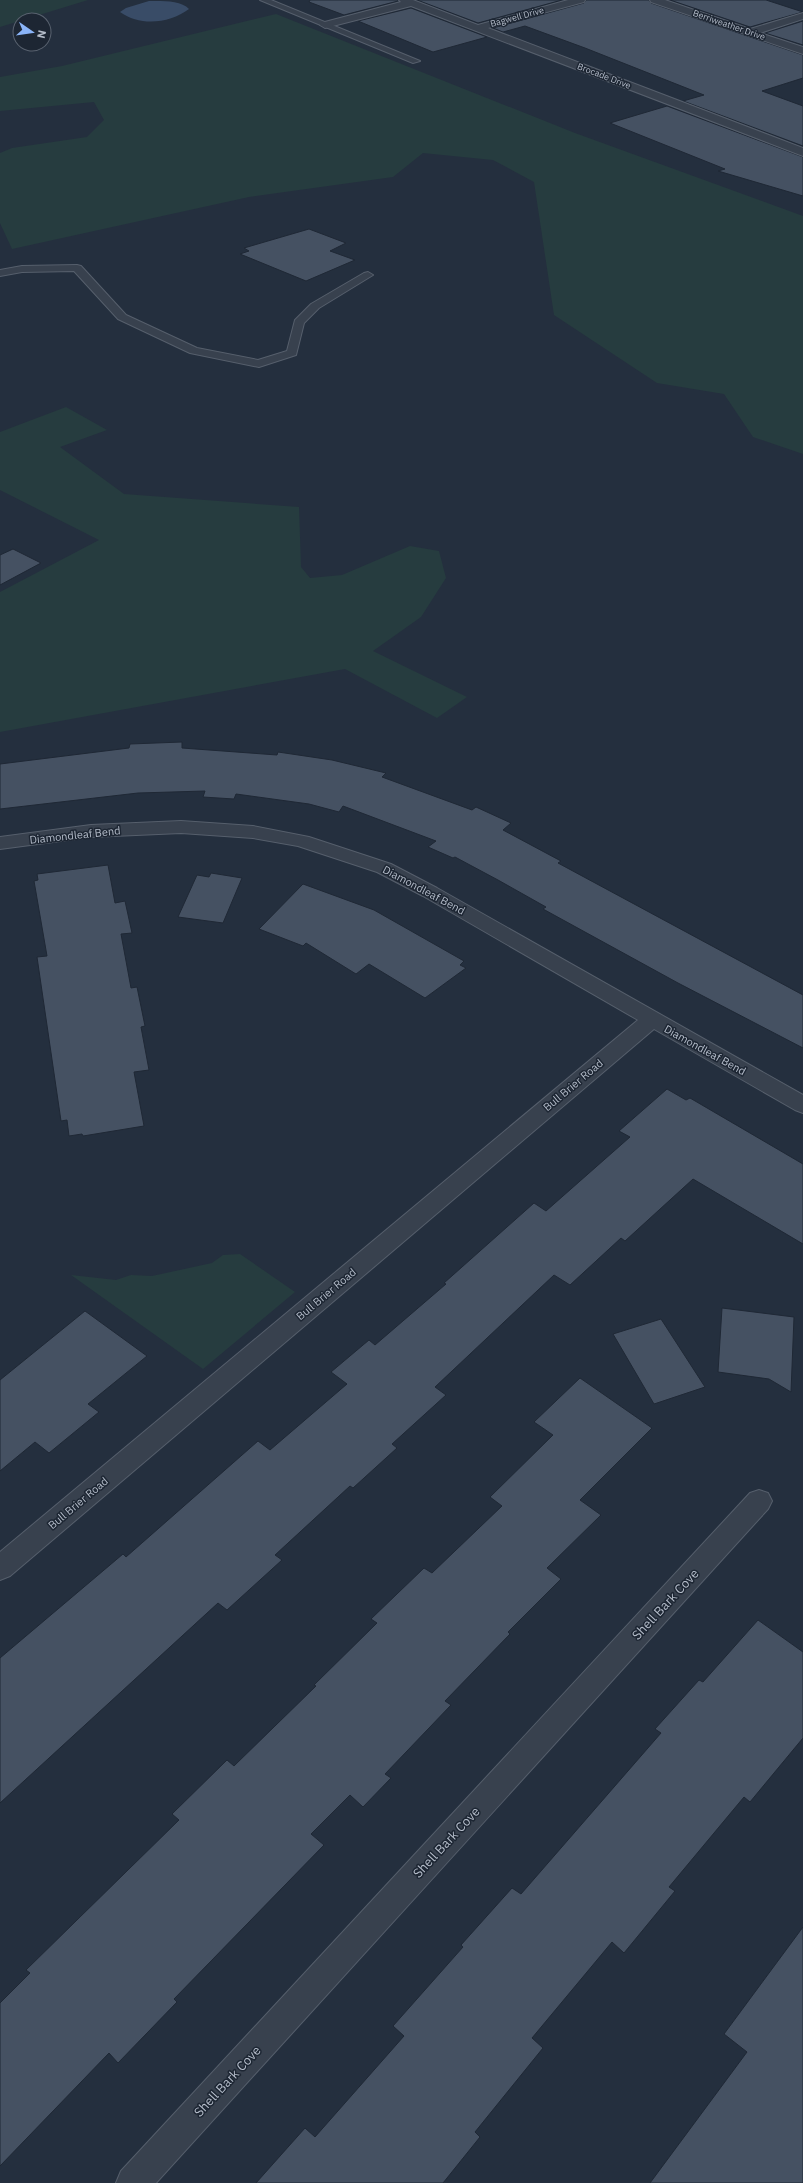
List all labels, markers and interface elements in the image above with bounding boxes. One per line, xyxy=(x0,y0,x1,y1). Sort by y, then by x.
street label: Bagwell Drive xyxy=(489,4,545,29)
street label: Berriweather Drive xyxy=(692,7,767,42)
north arrow xyxy=(12,12,52,52)
text: N xyxy=(34,29,49,40)
street label: Brocade Drive xyxy=(576,60,633,91)
street label: Diamondleaf Bend xyxy=(29,823,121,847)
street label: Diamondleaf Bend xyxy=(380,862,468,918)
street label: Diamondleaf Bend xyxy=(662,1022,748,1078)
street label: Bull Brier Road xyxy=(540,1056,606,1114)
street label: Bull Brier Road xyxy=(293,1265,359,1323)
street label: Bull Brier Road xyxy=(45,1474,111,1532)
street label: Shell Bark Cove xyxy=(628,1565,703,1643)
street label: Shell Bark Cove xyxy=(409,1803,484,1881)
street label: Shell Bark Cove xyxy=(190,2042,265,2120)

